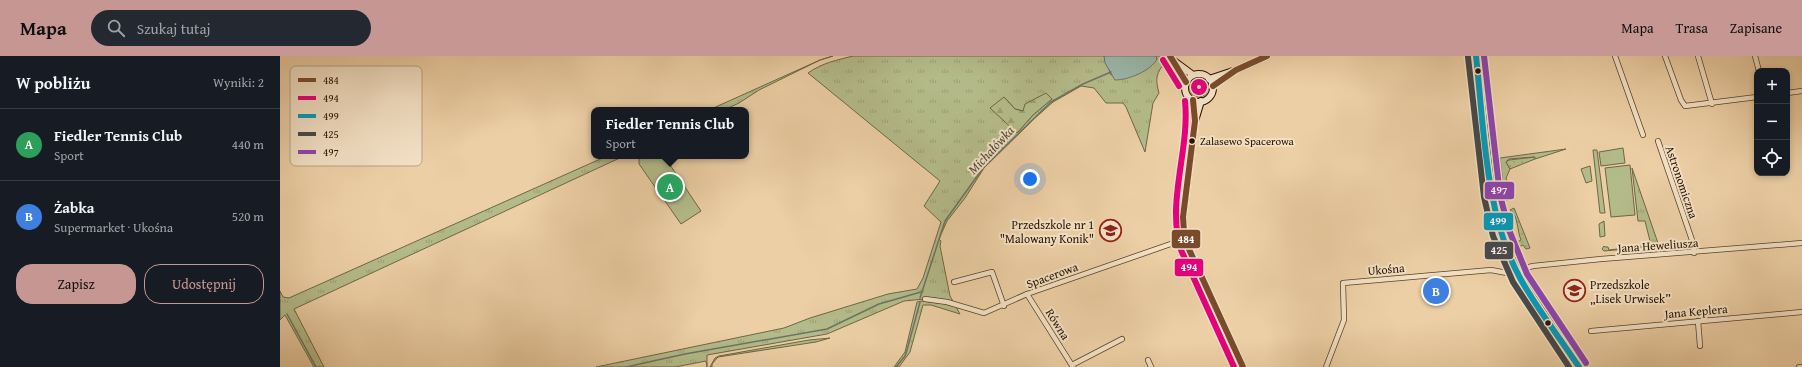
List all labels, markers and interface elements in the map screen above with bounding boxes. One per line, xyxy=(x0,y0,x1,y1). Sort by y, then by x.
search box xyxy=(91,10,371,46)
text: Mapa xyxy=(20,14,67,42)
icon: search xyxy=(105,17,127,39)
text: Szukaj tutaj xyxy=(137,18,211,39)
text: Mapa xyxy=(1621,18,1654,38)
text: Trasa xyxy=(1676,18,1708,38)
text: Zapisane xyxy=(1730,18,1782,38)
legend xyxy=(290,66,422,166)
unlabelled marker xyxy=(1473,66,1483,76)
map controls xyxy=(1754,68,1790,176)
button: + xyxy=(1754,68,1790,104)
text: W pobliżu xyxy=(16,70,91,95)
text: 484 xyxy=(323,72,339,88)
text: Wyniki: 2 xyxy=(213,73,264,92)
text: 494 xyxy=(323,90,339,106)
button: − xyxy=(1754,104,1790,140)
popup xyxy=(591,107,749,159)
text: 499 xyxy=(323,108,339,124)
text: Fiedler Tennis Club xyxy=(606,113,734,134)
water label: Michałówka xyxy=(964,122,1018,178)
text: Fiedler Tennis Club xyxy=(54,125,182,146)
text: 425 xyxy=(323,126,339,142)
place label: Zalasewo Spacerowa xyxy=(1200,133,1295,149)
text: Sport xyxy=(606,134,636,153)
text: A xyxy=(25,135,33,154)
text: 440 m xyxy=(232,135,264,154)
marker: Zalasewo Spacerowa xyxy=(1187,136,1197,146)
button: locate xyxy=(1754,140,1790,176)
street label: Astronomiczna xyxy=(1662,143,1703,221)
text: 497 xyxy=(323,144,339,160)
text: Sport xyxy=(54,146,84,165)
your location xyxy=(1020,169,1040,189)
pin: A xyxy=(657,172,683,202)
line badge: 497 xyxy=(1484,181,1515,200)
text: 497 xyxy=(1490,182,1508,198)
text: Żabka xyxy=(54,197,94,218)
text: B xyxy=(25,207,33,226)
text: 520 m xyxy=(232,207,264,226)
line badge: 499 xyxy=(1483,212,1514,231)
text: 499 xyxy=(1489,213,1507,229)
place label: Przedszkole nr 1 "Malowany Konik" xyxy=(1000,216,1094,247)
text: Supermarket · Ukośna xyxy=(54,218,173,237)
school or university icon: Przedszkole nr 1 "Malowany Konik" xyxy=(1097,218,1123,244)
line badge: 484 xyxy=(1171,229,1201,249)
text: 484 xyxy=(1177,231,1195,247)
street label: Jana Heweliusza xyxy=(1615,234,1699,256)
line badge: 425 xyxy=(1484,241,1514,260)
text: 425 xyxy=(1490,242,1508,258)
street label: Spacerowa xyxy=(1024,258,1080,292)
line badge: 494 xyxy=(1174,258,1204,277)
text: 494 xyxy=(1180,259,1198,275)
street label: Ukośna xyxy=(1367,259,1406,279)
button: Zapisz xyxy=(16,264,136,304)
button: Udostępnij xyxy=(144,264,264,304)
pin: B xyxy=(1423,276,1449,306)
place label: Przedszkole „Lisek Urwisek” xyxy=(1590,276,1671,307)
school or university icon: Przedszkole „Lisek Urwisek” xyxy=(1562,278,1588,304)
street label: Jana Keplera xyxy=(1662,300,1729,322)
street label: Równa xyxy=(1042,305,1074,343)
unlabelled marker xyxy=(1543,318,1553,328)

